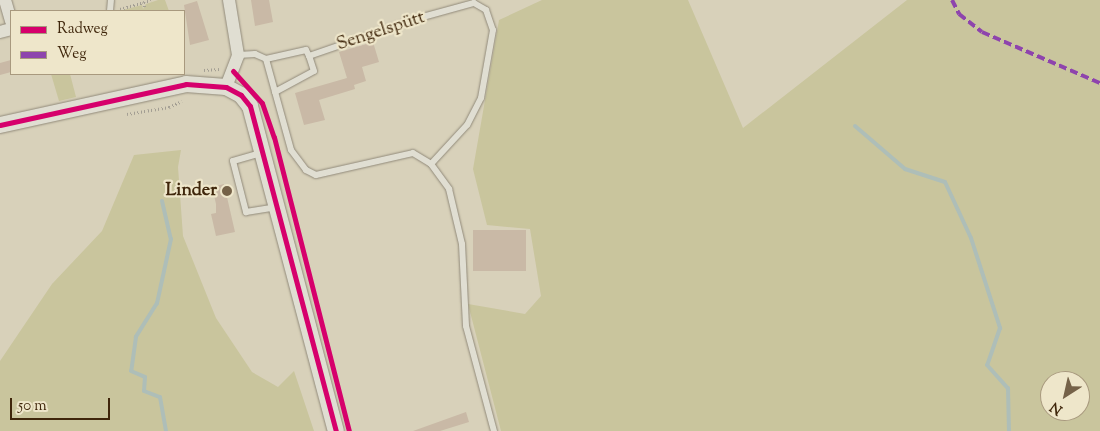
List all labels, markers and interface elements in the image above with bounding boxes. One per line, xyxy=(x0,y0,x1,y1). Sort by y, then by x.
street label: Sengelspütt xyxy=(334,8,428,56)
legend xyxy=(10,10,185,75)
text: Radweg xyxy=(57,19,108,40)
text: Weg xyxy=(57,44,87,65)
place label: Linder xyxy=(165,180,217,202)
marker: Linder xyxy=(221,185,233,197)
north arrow xyxy=(1040,371,1090,421)
scale bar xyxy=(12,388,112,420)
text: 50 m xyxy=(18,396,47,417)
text: N xyxy=(1047,396,1067,419)

